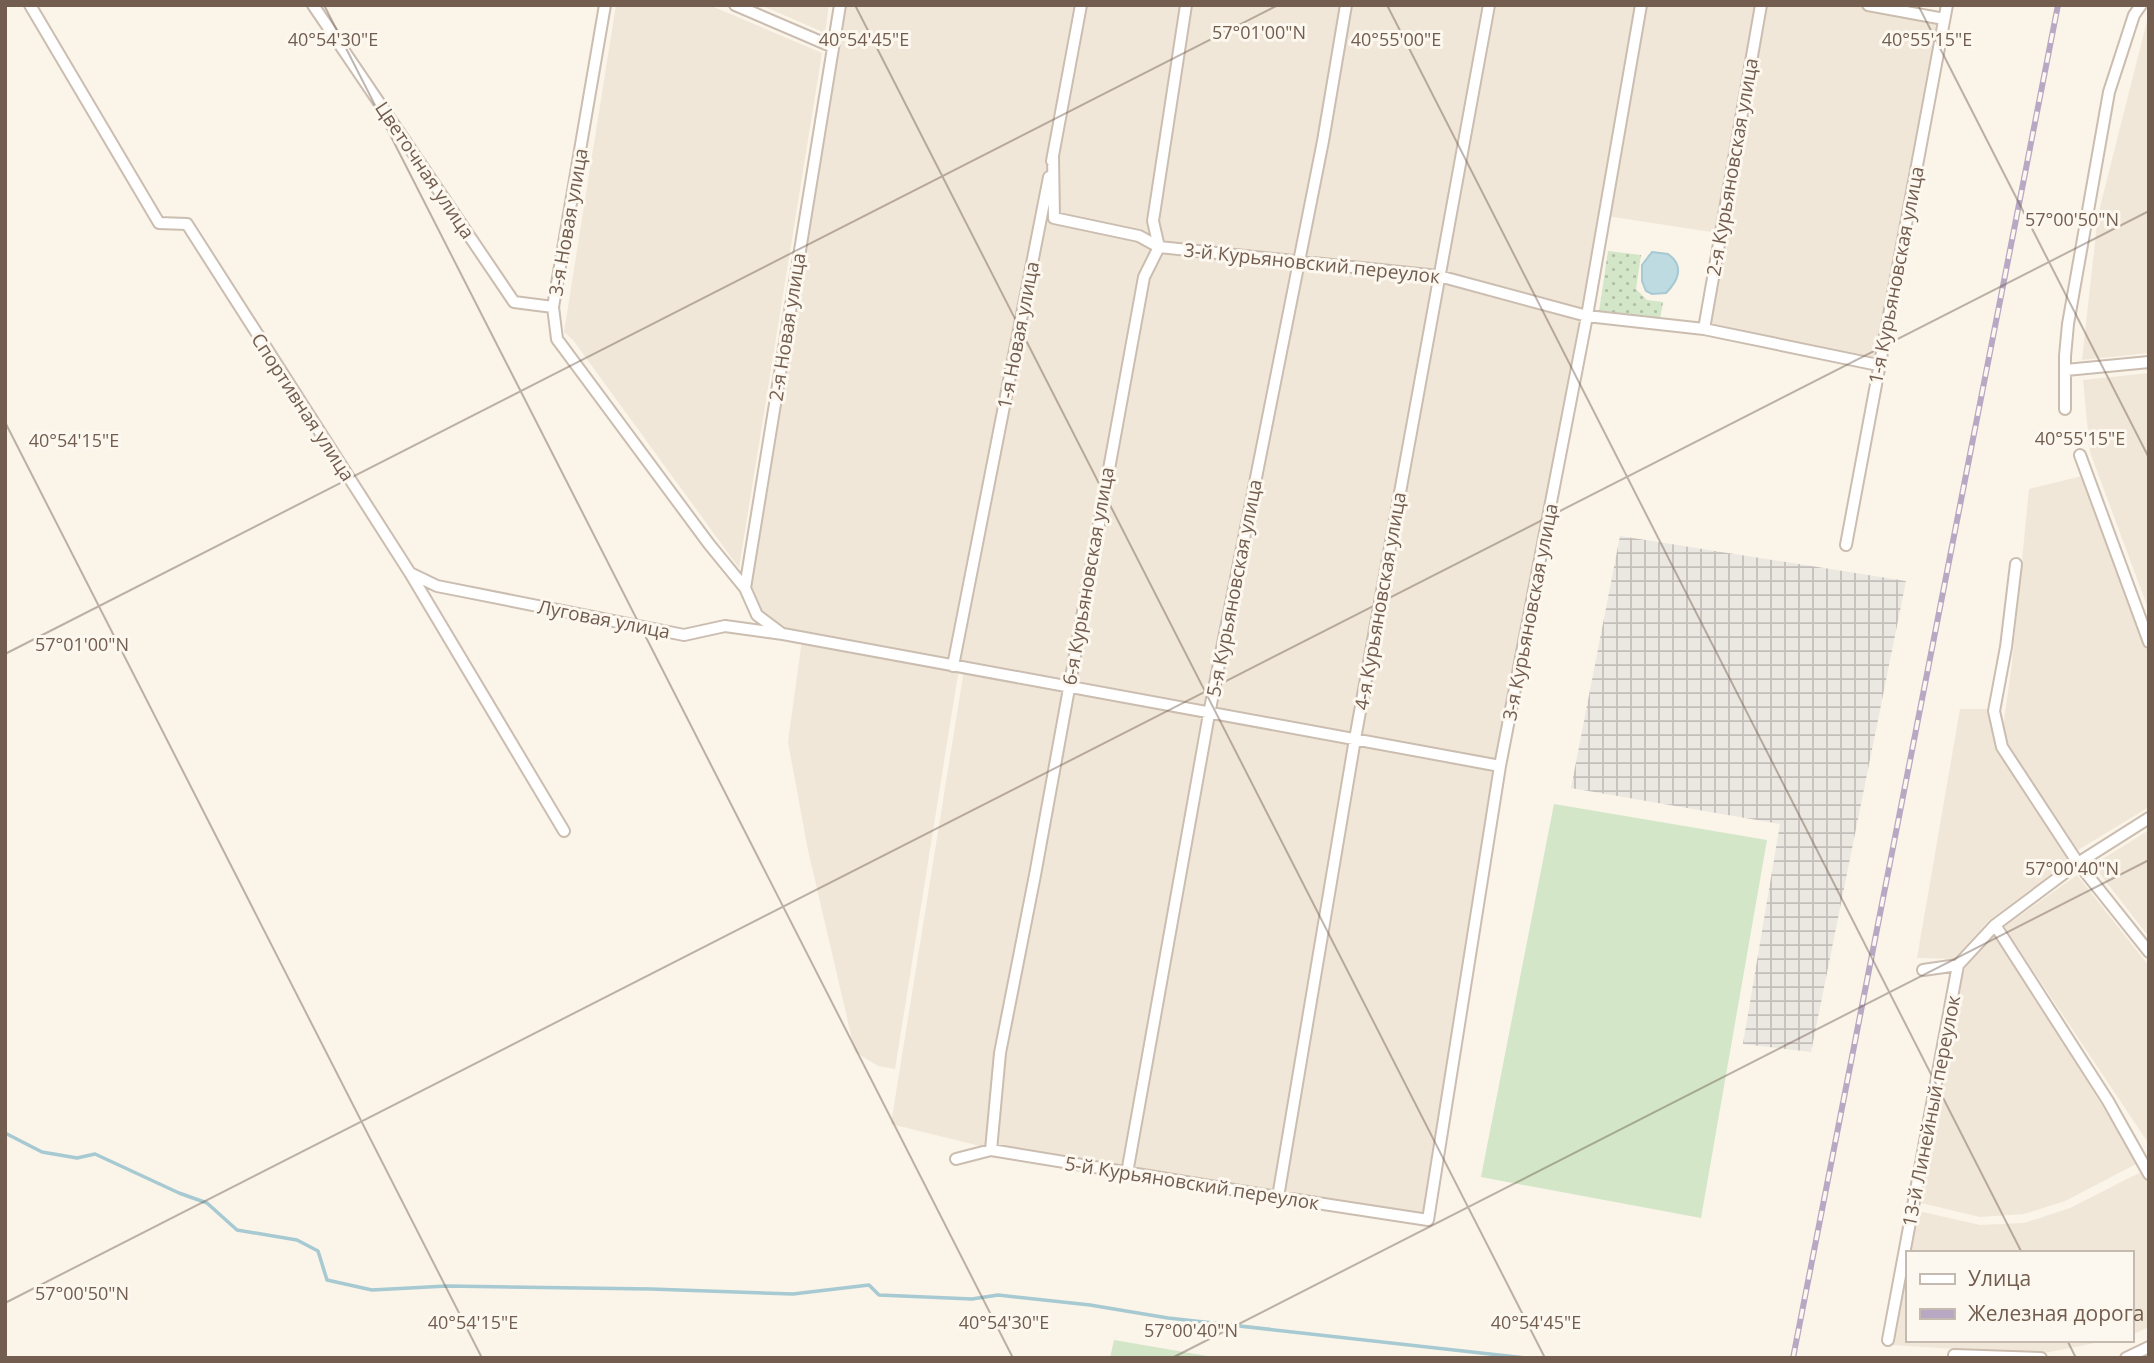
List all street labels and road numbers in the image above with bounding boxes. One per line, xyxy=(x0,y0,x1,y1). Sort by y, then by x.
street label: 2-я Курьяновская улица xyxy=(1700,56,1764,278)
street label: Цветочная улица xyxy=(369,96,481,244)
street label: 3-я Новая улица xyxy=(542,146,594,298)
street label: 1-я Курьяновская улица xyxy=(1862,164,1930,386)
street label: 3-й Курьяновский переулок xyxy=(1183,237,1441,289)
street label: 2-я Новая улица xyxy=(762,251,812,403)
street label: 1-я Новая улица xyxy=(991,259,1045,411)
street label: Спортивная улица xyxy=(245,328,361,486)
street label: 6-я Курьяновская улица xyxy=(1056,465,1120,687)
street label: 5-я Курьяновская улица xyxy=(1200,477,1268,699)
street label: 4-я Курьяновская улица xyxy=(1348,490,1412,712)
street label: 3-я Курьяновская улица xyxy=(1496,501,1564,723)
street label: Луговая улица xyxy=(536,593,672,645)
street label: 13-й Линейный переулок xyxy=(1896,993,1966,1229)
street label: 5-й Курьяновский переулок xyxy=(1063,1150,1321,1216)

